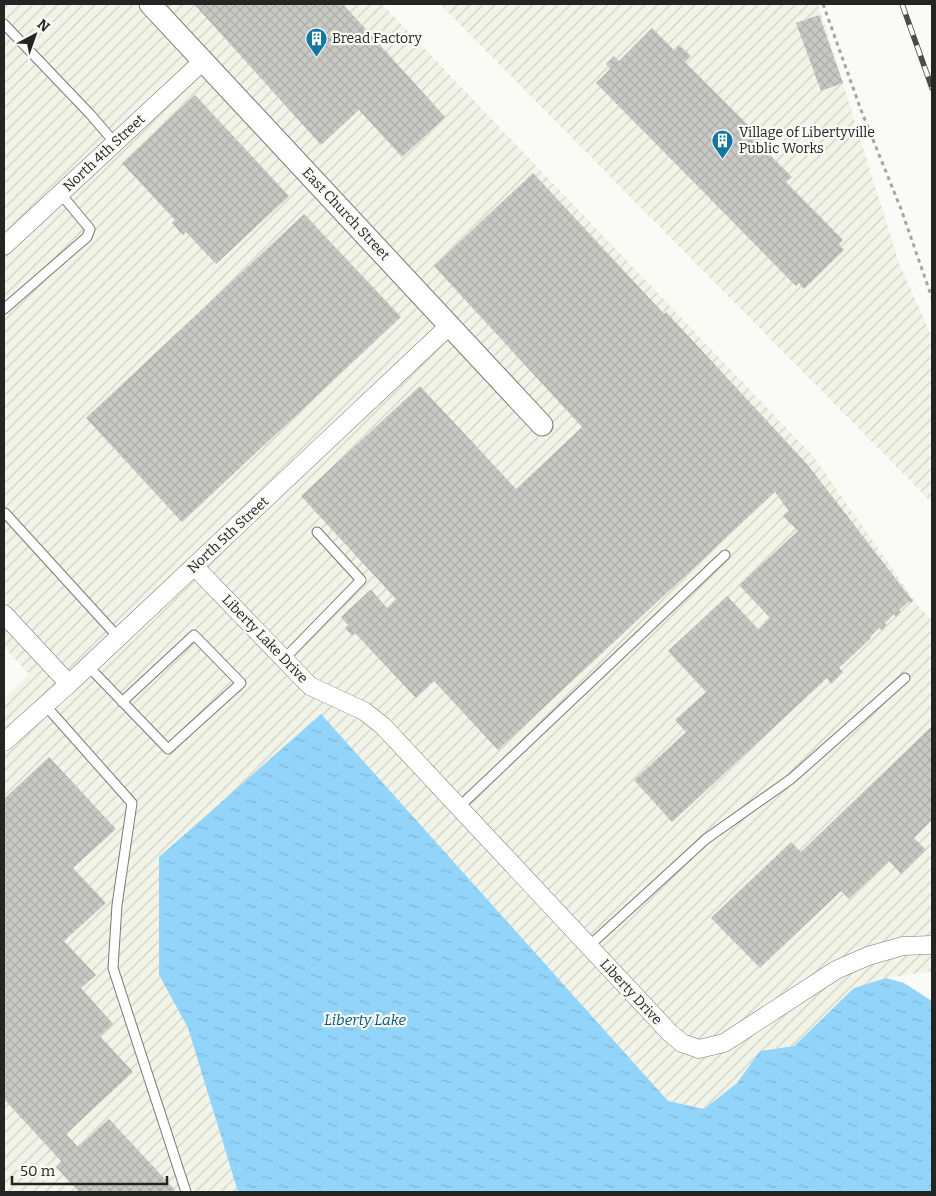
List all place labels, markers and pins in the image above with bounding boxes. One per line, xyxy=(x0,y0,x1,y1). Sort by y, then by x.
building icon: Bread Factory xyxy=(304,26,328,57)
place label: Bread Factory xyxy=(332,30,422,47)
place label: Village of Libertyville Public Works xyxy=(739,124,875,157)
building icon: Village of Libertyville Public Works xyxy=(711,128,735,159)

